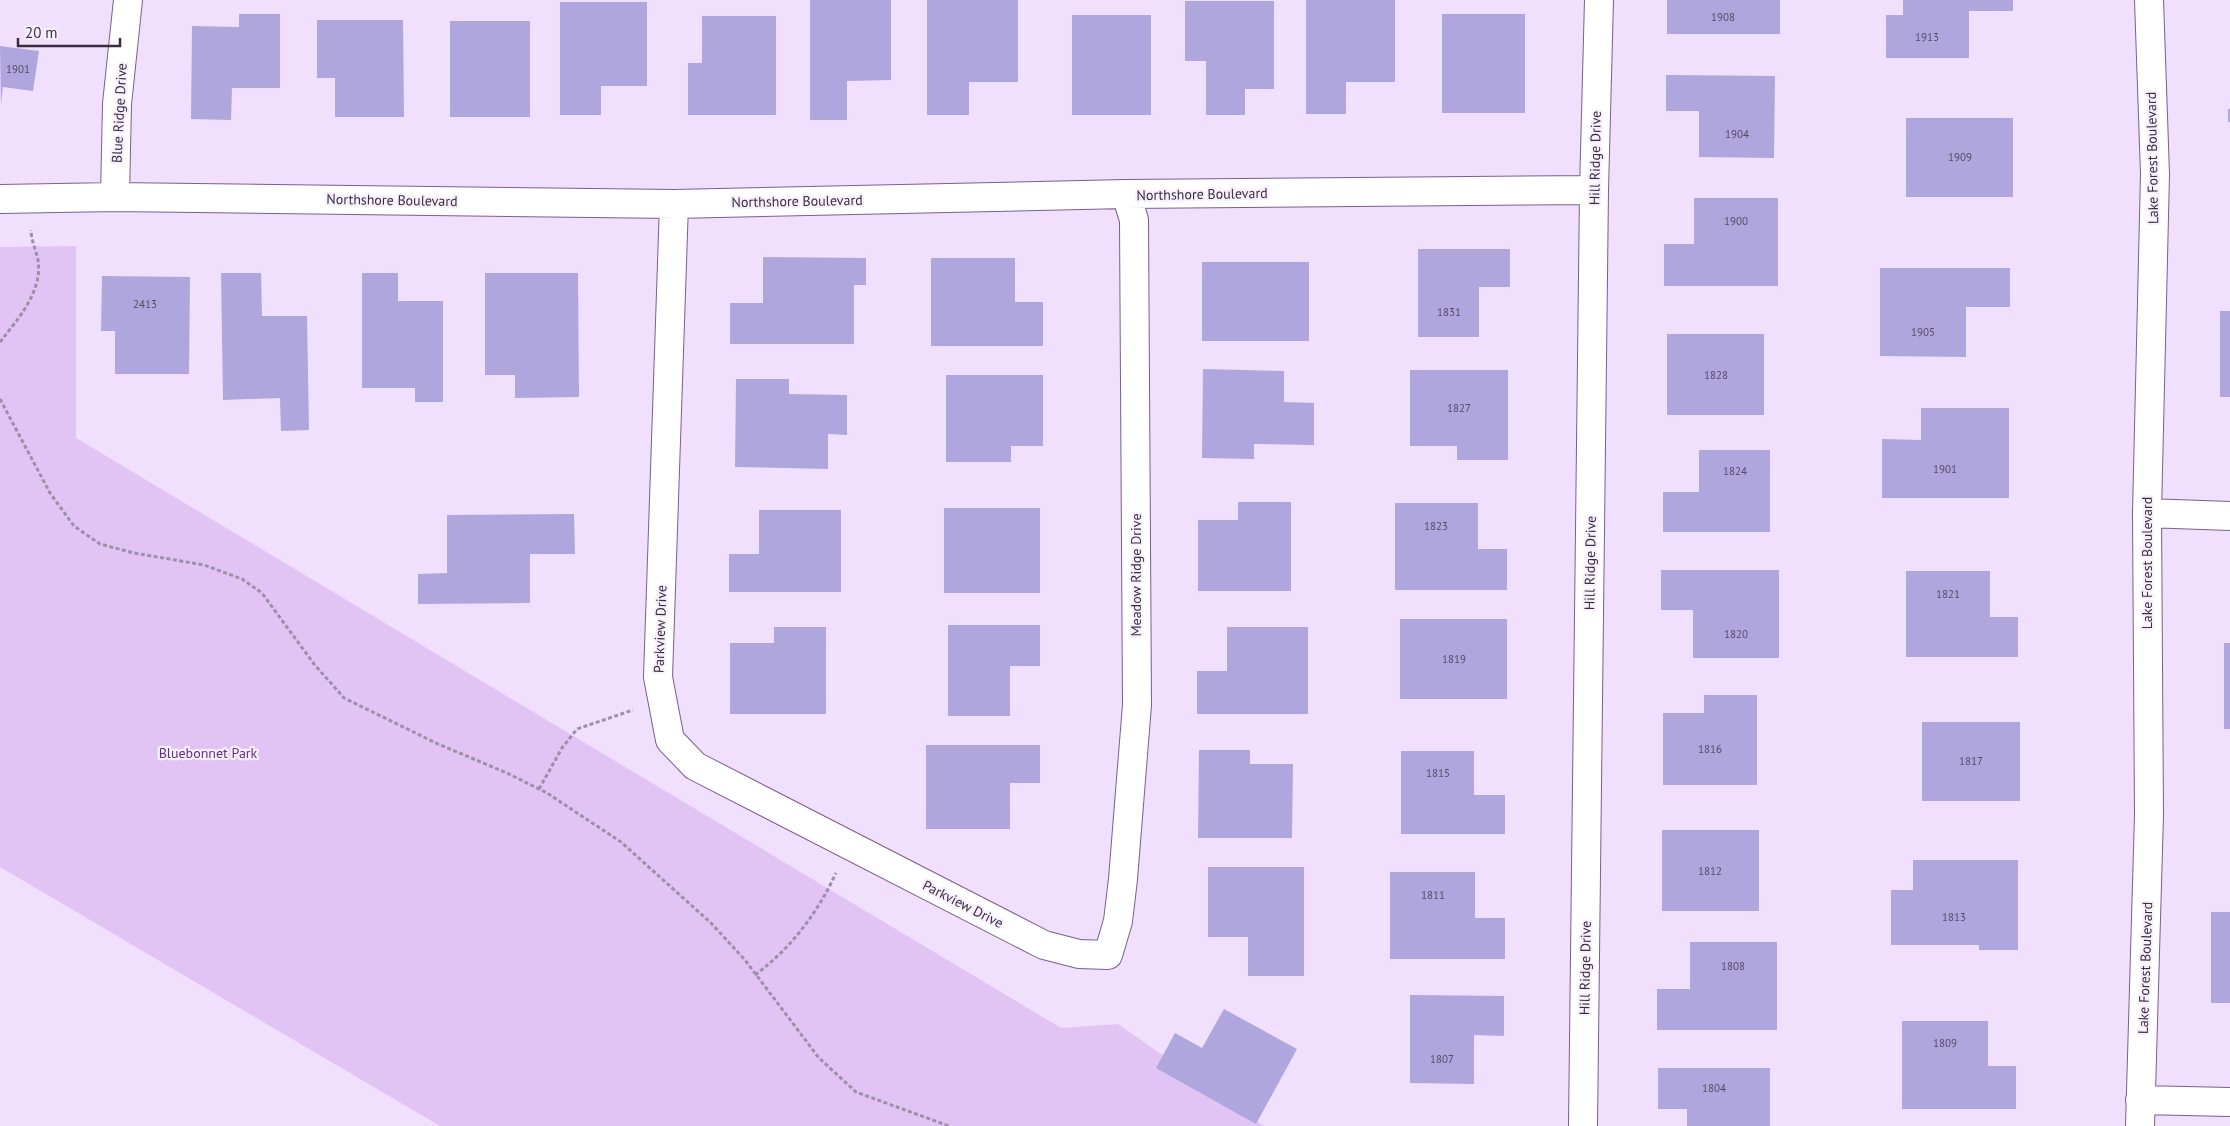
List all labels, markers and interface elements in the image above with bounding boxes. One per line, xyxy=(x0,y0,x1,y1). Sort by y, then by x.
house number: 1908 xyxy=(1711,10,1735,24)
scale bar xyxy=(18,15,120,47)
text: 20 m xyxy=(25,23,58,42)
house number: 1913 xyxy=(1915,30,1939,44)
house number: 1901 xyxy=(6,62,30,76)
street label: Blue Ridge Drive xyxy=(107,63,131,163)
street label: Lake Forest Boulevard xyxy=(2142,92,2162,224)
street label: Hill Ridge Drive xyxy=(1585,111,1605,205)
house number: 1904 xyxy=(1725,127,1749,141)
house number: 1909 xyxy=(1948,150,1972,164)
street label: Northshore Boulevard xyxy=(1136,184,1268,204)
street label: Northshore Boulevard xyxy=(326,190,458,210)
street label: Northshore Boulevard xyxy=(731,191,863,211)
house number: 1900 xyxy=(1724,214,1748,228)
house number: 2413 xyxy=(133,297,157,311)
house number: 1831 xyxy=(1437,305,1461,319)
house number: 1905 xyxy=(1911,325,1935,339)
house number: 1828 xyxy=(1704,368,1728,382)
house number: 1827 xyxy=(1447,401,1471,415)
house number: 1901 xyxy=(1933,462,1957,476)
house number: 1824 xyxy=(1723,464,1747,478)
street label: Lake Forest Boulevard xyxy=(2138,497,2156,629)
street label: Meadow Ridge Drive xyxy=(1127,513,1145,637)
street label: Hill Ridge Drive xyxy=(1580,516,1600,610)
house number: 1823 xyxy=(1424,519,1448,533)
street label: Parkview Drive xyxy=(649,585,671,673)
house number: 1821 xyxy=(1936,587,1960,601)
house number: 1820 xyxy=(1724,627,1748,641)
house number: 1819 xyxy=(1442,652,1466,666)
house number: 1816 xyxy=(1698,742,1722,756)
park label: Bluebonnet Park xyxy=(159,744,258,762)
house number: 1817 xyxy=(1959,754,1983,768)
house number: 1815 xyxy=(1426,766,1450,780)
house number: 1812 xyxy=(1698,864,1722,878)
street label: Parkview Drive xyxy=(920,876,1006,932)
house number: 1811 xyxy=(1421,888,1445,902)
street label: Lake Forest Boulevard xyxy=(2134,902,2156,1034)
house number: 1813 xyxy=(1942,910,1966,924)
street label: Hill Ridge Drive xyxy=(1575,921,1595,1015)
house number: 1808 xyxy=(1721,959,1745,973)
house number: 1809 xyxy=(1933,1036,1957,1050)
house number: 1807 xyxy=(1430,1052,1454,1066)
house number: 1804 xyxy=(1702,1081,1726,1095)

